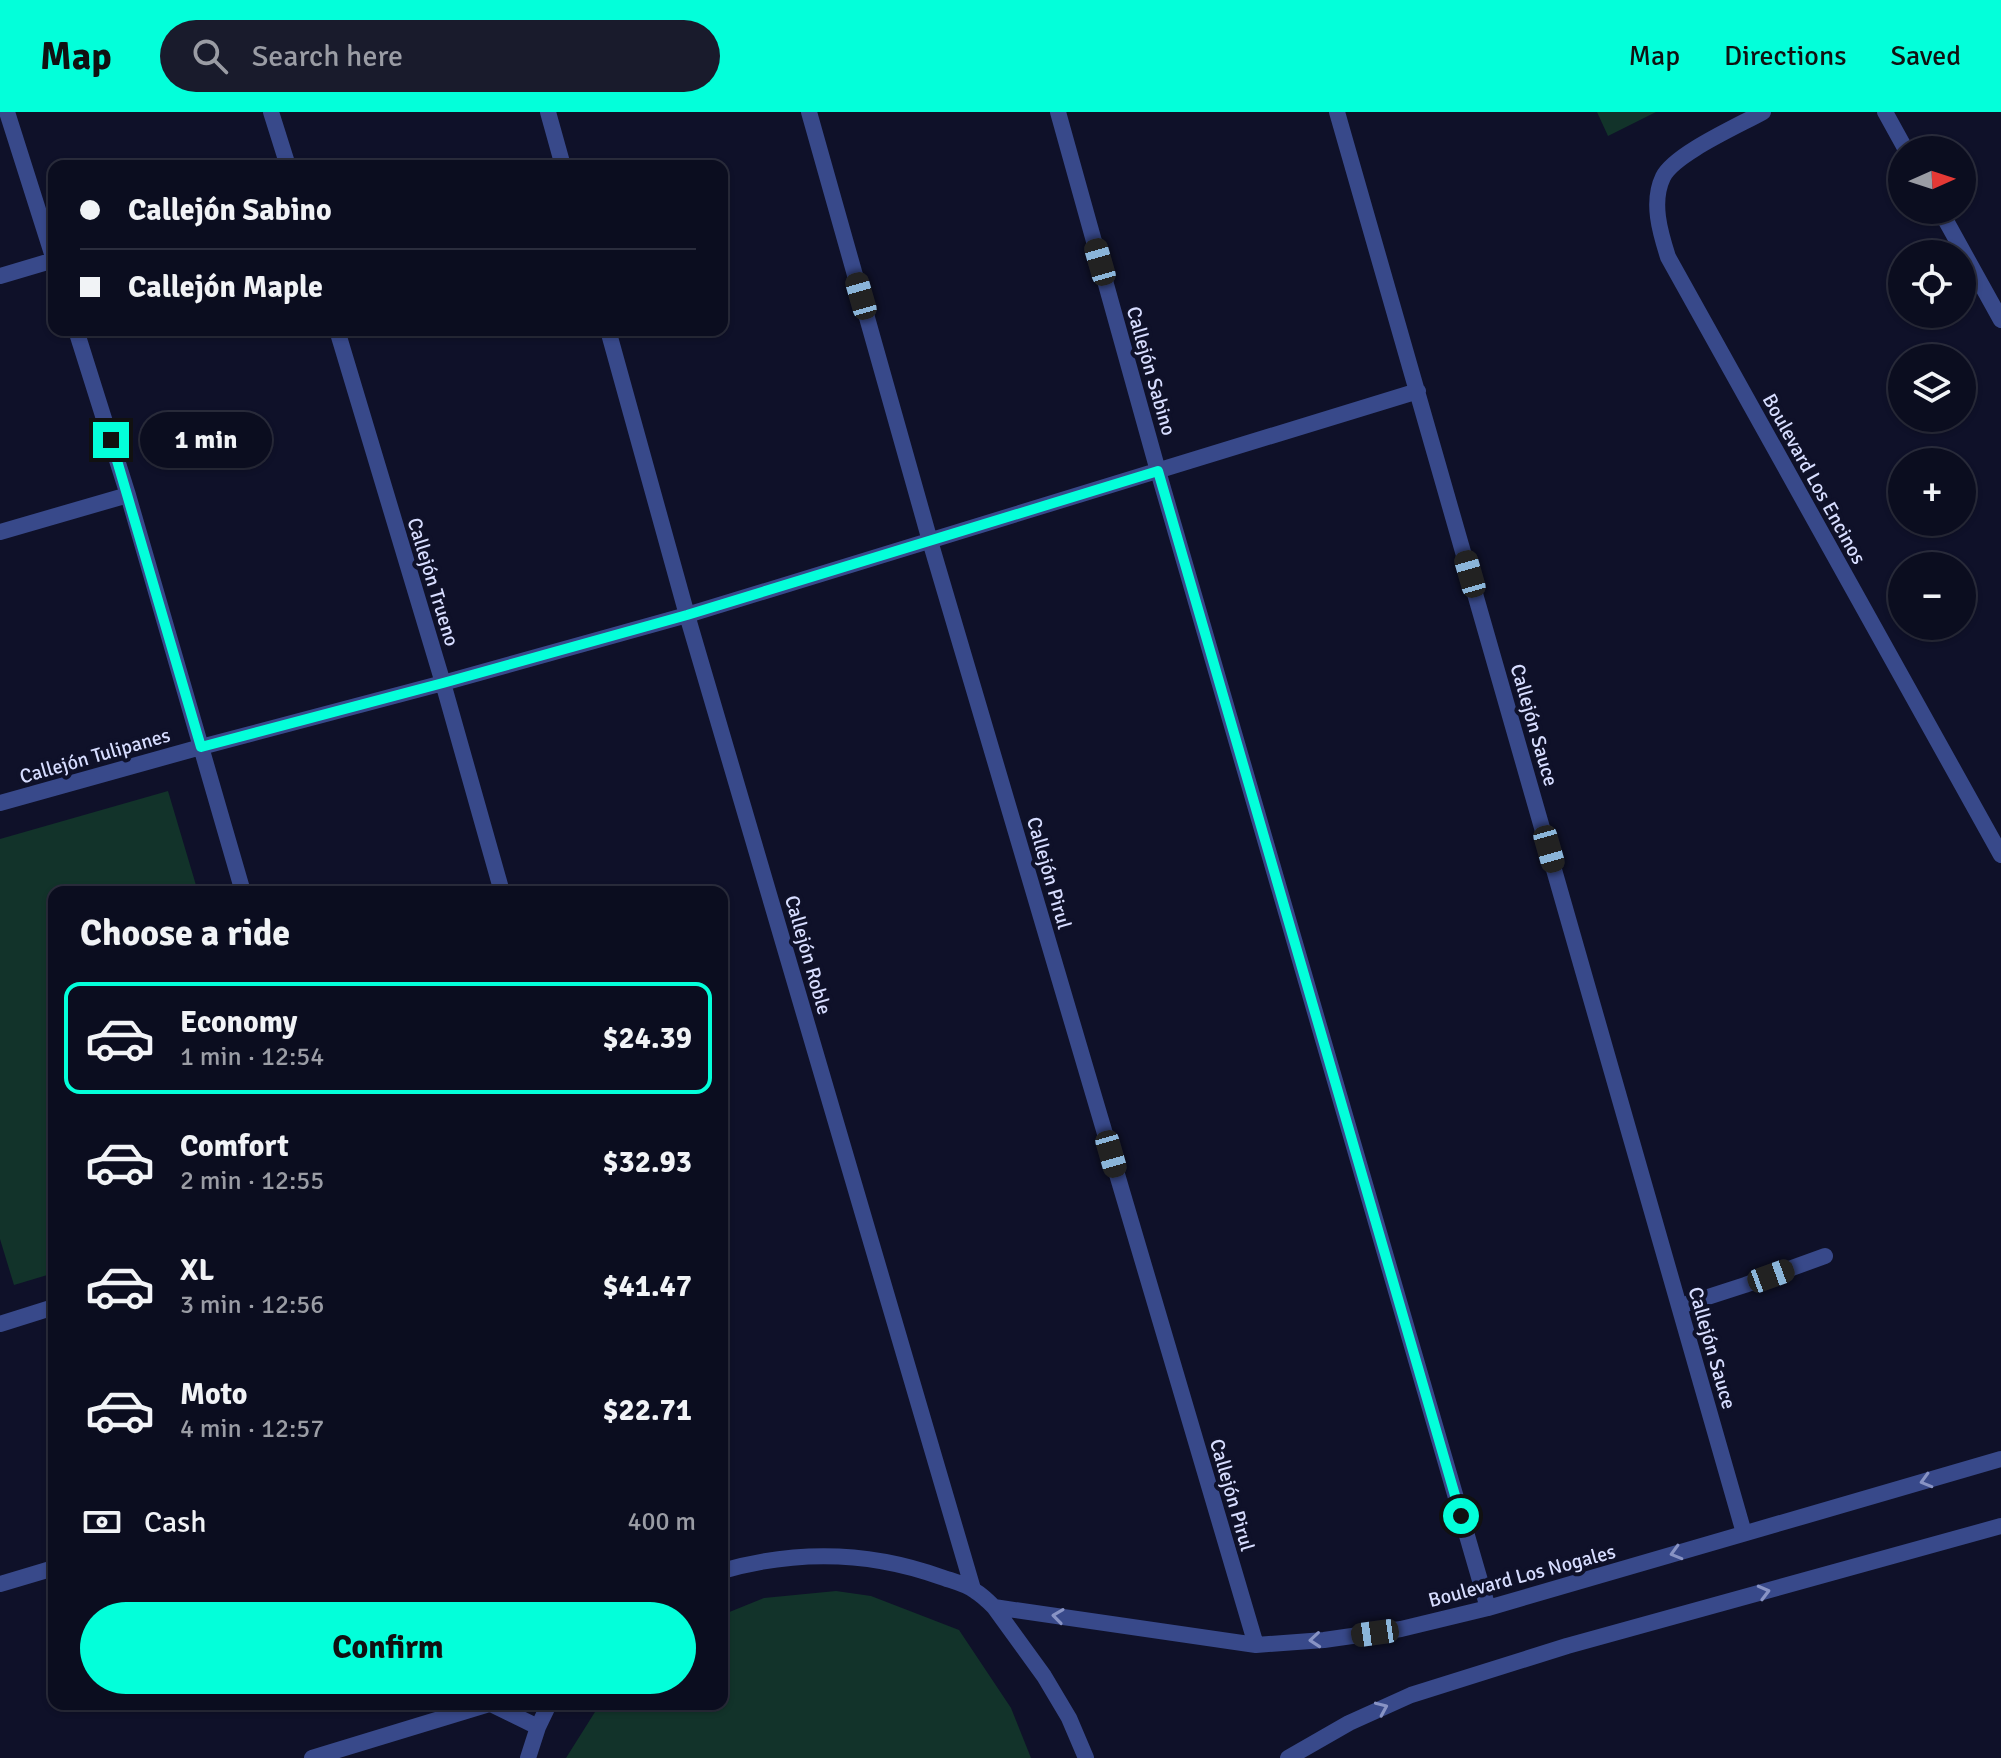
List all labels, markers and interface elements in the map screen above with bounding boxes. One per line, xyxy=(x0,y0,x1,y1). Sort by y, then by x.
search box xyxy=(160,20,720,92)
text: Map xyxy=(40,33,112,80)
icon: search xyxy=(188,34,232,78)
text: Search here xyxy=(252,38,403,75)
text: Map xyxy=(1628,39,1680,73)
text: Directions xyxy=(1724,39,1846,73)
text: Saved xyxy=(1890,39,1961,73)
north arrow xyxy=(1888,136,1976,224)
map controls xyxy=(1888,136,1976,640)
text: Callejón Sabino xyxy=(128,192,332,229)
car xyxy=(1082,236,1118,288)
button: locate xyxy=(1888,240,1976,328)
text: Callejón Maple xyxy=(128,269,323,306)
car xyxy=(843,270,879,322)
street label: Callejón Sabino xyxy=(1121,304,1181,438)
button: layers xyxy=(1888,344,1976,432)
street label: Boulevard Los Encinos xyxy=(1757,389,1871,569)
callout: 1 min xyxy=(139,412,271,468)
route end xyxy=(93,422,129,458)
text: 1 min xyxy=(175,424,237,456)
button: + xyxy=(1888,448,1976,536)
street label: Callejón Trueno xyxy=(402,515,464,649)
car xyxy=(1452,548,1488,600)
button: − xyxy=(1888,552,1976,640)
street label: Callejón Sauce xyxy=(1505,661,1563,789)
street label: Callejón Tulipanes xyxy=(17,722,173,789)
street label: Callejón Pirul xyxy=(1021,814,1077,932)
car xyxy=(1531,823,1567,875)
street label: Callejón Roble xyxy=(779,892,837,1018)
text: Choose a ride xyxy=(80,911,290,956)
icon: car xyxy=(84,1002,156,1074)
text: Economy xyxy=(180,1004,297,1041)
text: $24.39 xyxy=(602,1020,692,1057)
text: 1 min · 12:54 xyxy=(180,1041,324,1073)
icon: car xyxy=(84,1126,156,1198)
text: Comfort xyxy=(180,1128,289,1165)
car xyxy=(1093,1128,1129,1180)
text: $32.93 xyxy=(602,1144,692,1181)
text: 2 min · 12:55 xyxy=(180,1165,324,1197)
icon: car xyxy=(84,1250,156,1322)
text: XL xyxy=(180,1252,214,1289)
car xyxy=(1744,1257,1798,1295)
text: $41.47 xyxy=(602,1268,692,1305)
street label: Callejón Sauce xyxy=(1683,1284,1741,1412)
text: 3 min · 12:56 xyxy=(180,1289,324,1321)
icon: car xyxy=(84,1374,156,1446)
text: Moto xyxy=(180,1376,247,1413)
text: $22.71 xyxy=(602,1392,692,1429)
text: 4 min · 12:57 xyxy=(180,1413,324,1445)
street label: Callejón Pirul xyxy=(1204,1436,1260,1554)
one-way arrow xyxy=(1920,1472,1933,1488)
route start xyxy=(1443,1498,1479,1534)
icon: cash xyxy=(80,1500,124,1544)
text: Cash xyxy=(144,1504,207,1541)
text: 400 m xyxy=(627,1506,696,1538)
street label: Boulevard Los Nogales xyxy=(1426,1539,1619,1613)
one-way arrow xyxy=(1670,1544,1684,1560)
one-way arrow xyxy=(1756,1584,1770,1601)
button: Confirm xyxy=(80,1602,696,1694)
one-way arrow xyxy=(1051,1608,1065,1625)
car xyxy=(1350,1618,1400,1648)
one-way arrow xyxy=(1309,1632,1322,1649)
one-way arrow xyxy=(1373,1702,1388,1718)

